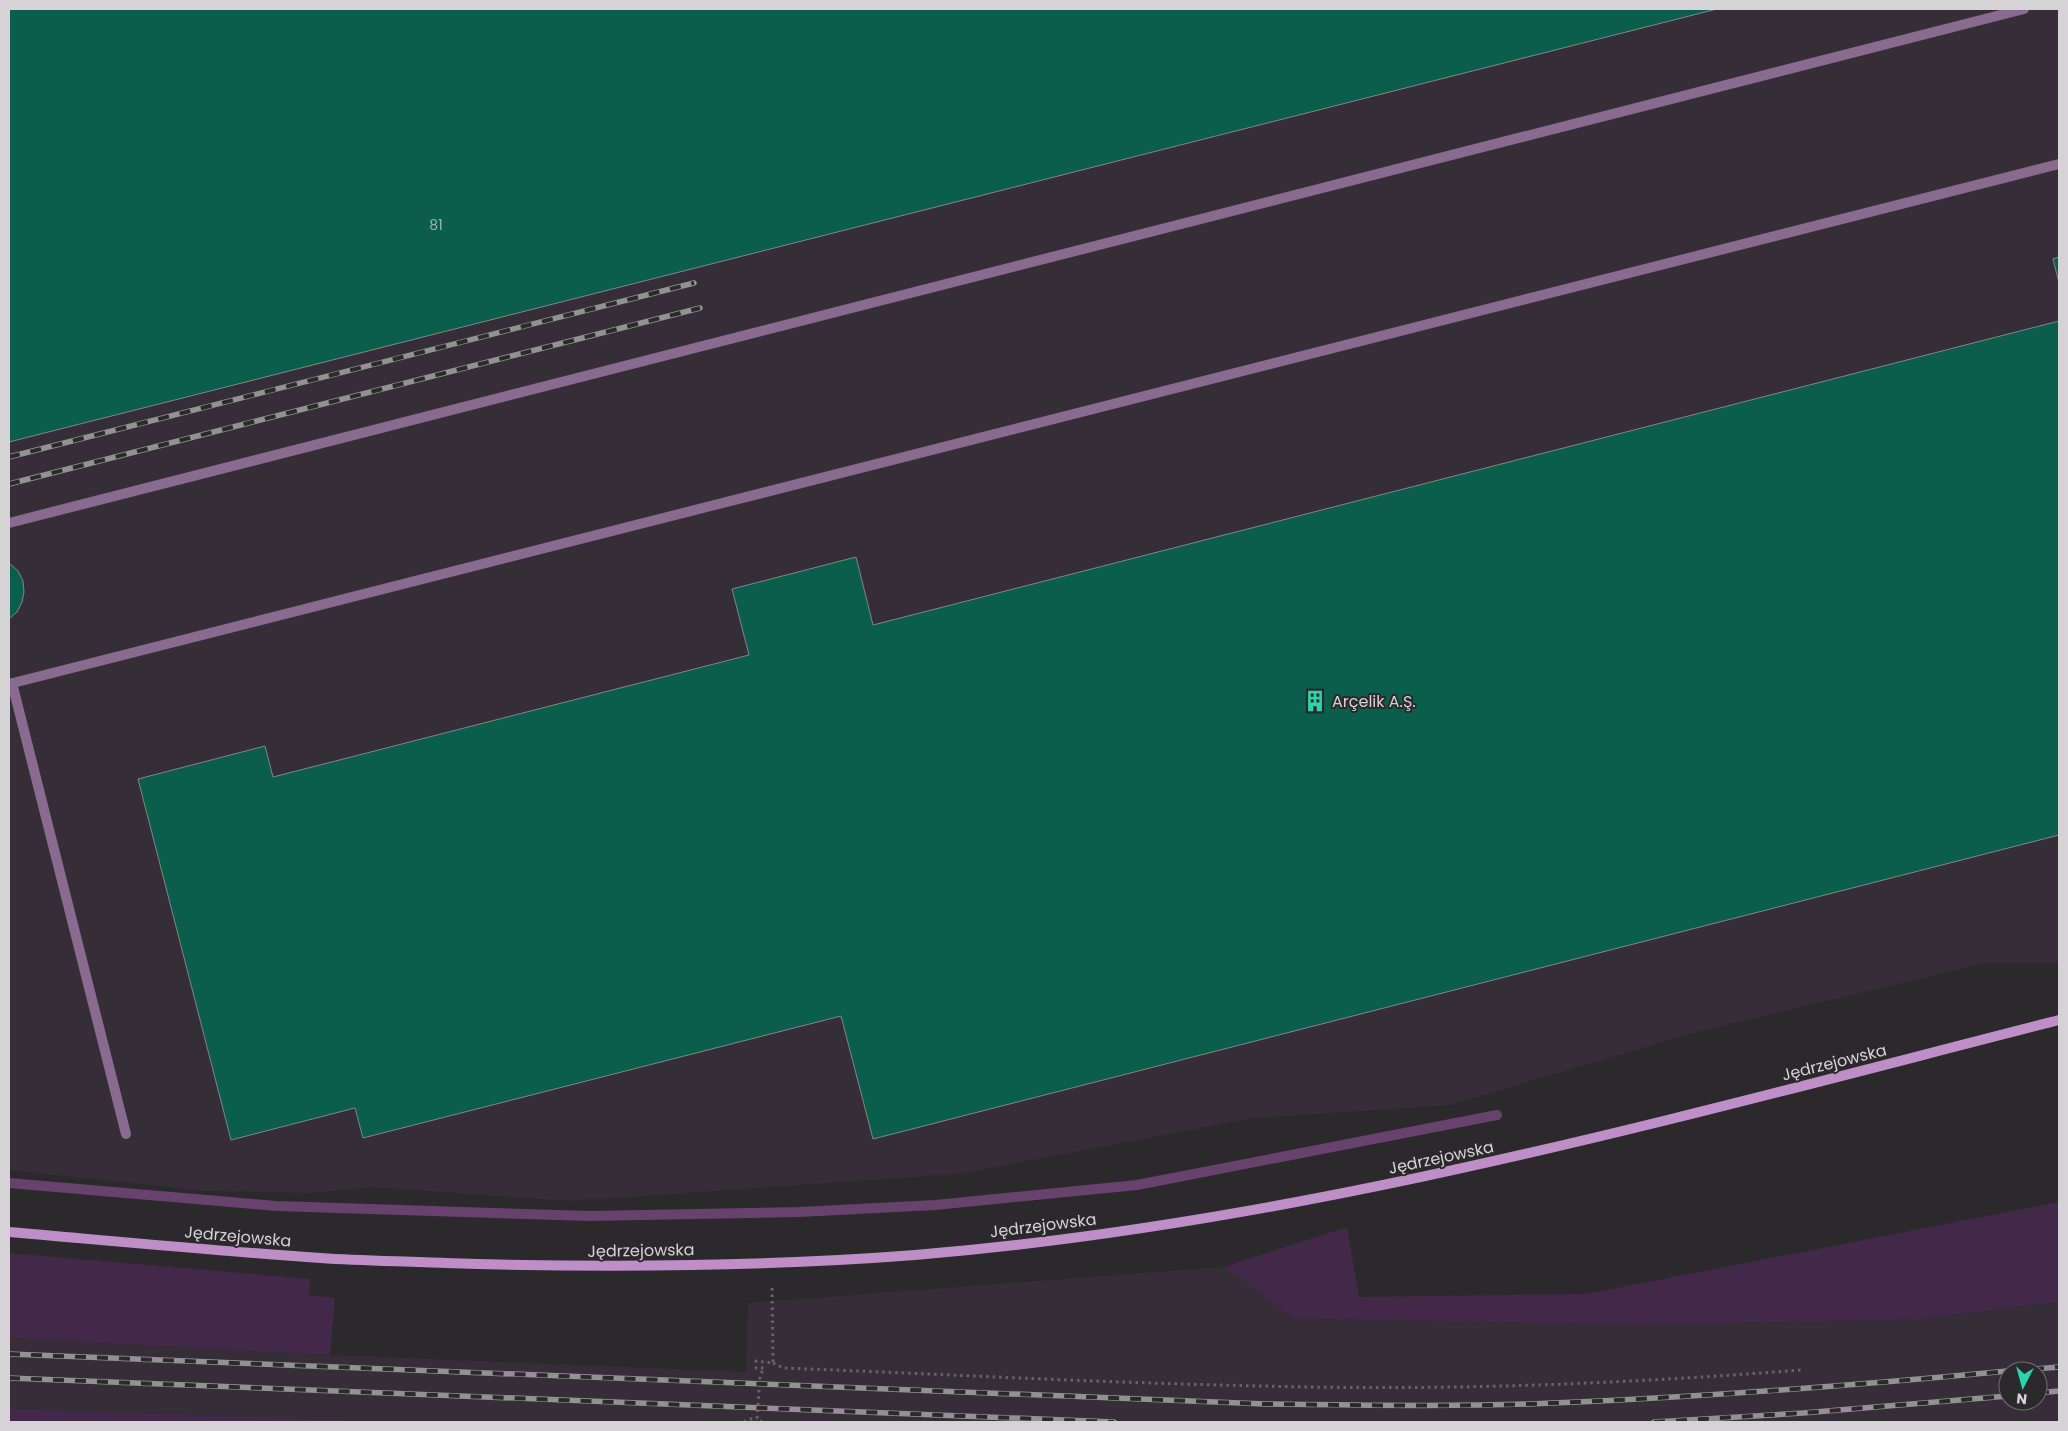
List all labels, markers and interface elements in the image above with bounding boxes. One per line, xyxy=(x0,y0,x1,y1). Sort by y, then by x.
house number: 81 xyxy=(429,215,443,235)
building icon: Arçelik A.Ş. xyxy=(1302,688,1328,714)
place label: Arçelik A.Ş. xyxy=(1332,690,1416,713)
street label: Jędrzejowska xyxy=(1779,1038,1889,1087)
street label: Jędrzejowska xyxy=(1386,1135,1496,1180)
street label: Jędrzejowska xyxy=(988,1208,1098,1243)
street label: Jędrzejowska xyxy=(184,1220,292,1253)
street label: Jędrzejowska xyxy=(587,1238,695,1263)
north arrow xyxy=(1998,1361,2048,1411)
text: N xyxy=(2015,1388,2028,1409)

